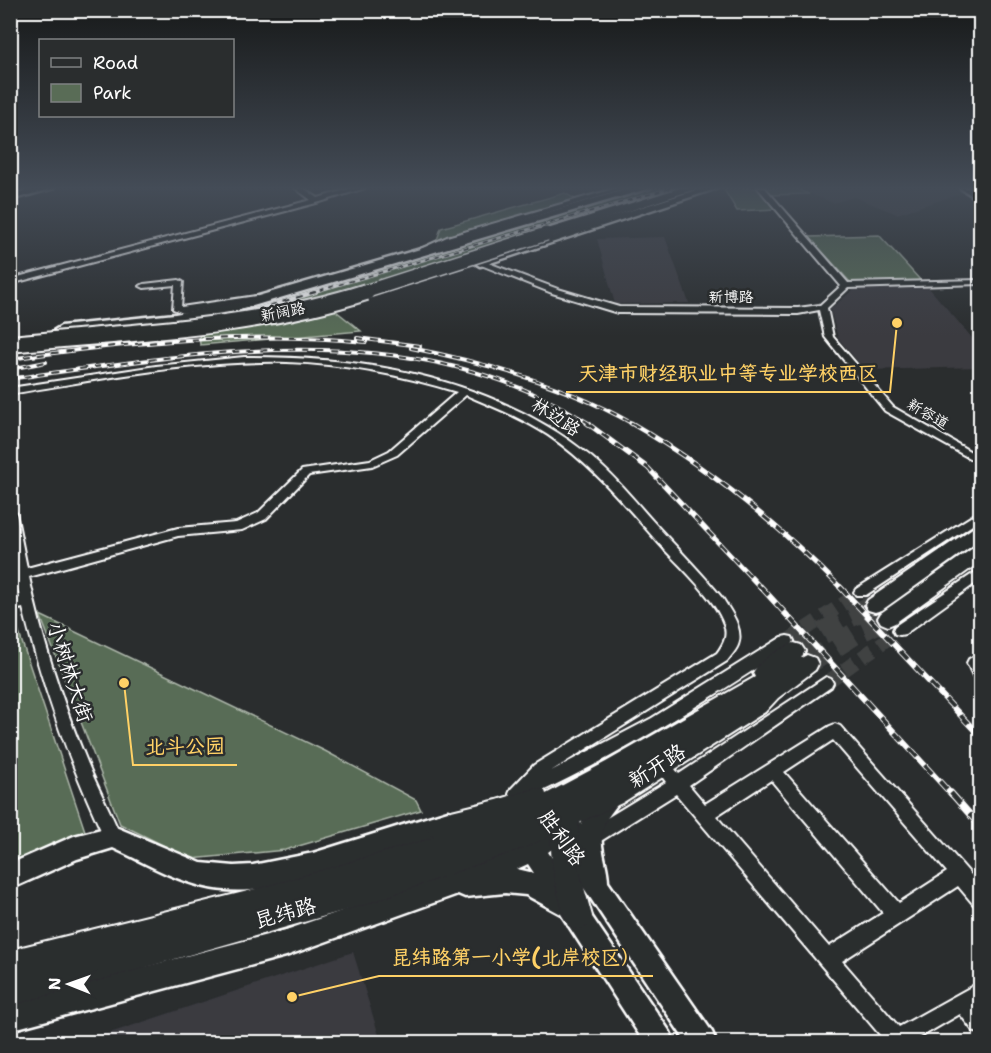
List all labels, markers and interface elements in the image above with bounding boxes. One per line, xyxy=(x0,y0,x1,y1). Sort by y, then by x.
legend xyxy=(39,39,234,117)
text: Road xyxy=(93,51,138,75)
text: Park xyxy=(93,81,132,105)
street label: 新博路 xyxy=(708,287,754,307)
street label: 新阔路 xyxy=(259,298,307,326)
callout: 天津市财经职业中等专业学校西区 xyxy=(566,354,890,392)
text: 天津市财经职业中等专业学校西区 xyxy=(578,360,878,386)
street label: 林边路 xyxy=(527,392,585,442)
street label: 新容道 xyxy=(904,394,952,434)
street label: 小树林大街 xyxy=(40,618,100,726)
callout: 北斗公园 xyxy=(133,727,237,765)
text: 北斗公园 xyxy=(145,733,225,759)
street label: 新开路 xyxy=(623,737,691,795)
street label: 胜利路 xyxy=(532,804,592,872)
street label: 昆纬路 xyxy=(251,891,319,935)
callout: 昆纬路第一小学(北岸校区） xyxy=(379,938,653,976)
text: 昆纬路第一小学(北岸校区） xyxy=(391,944,641,970)
north arrow xyxy=(39,954,99,1014)
text: N xyxy=(44,977,65,990)

